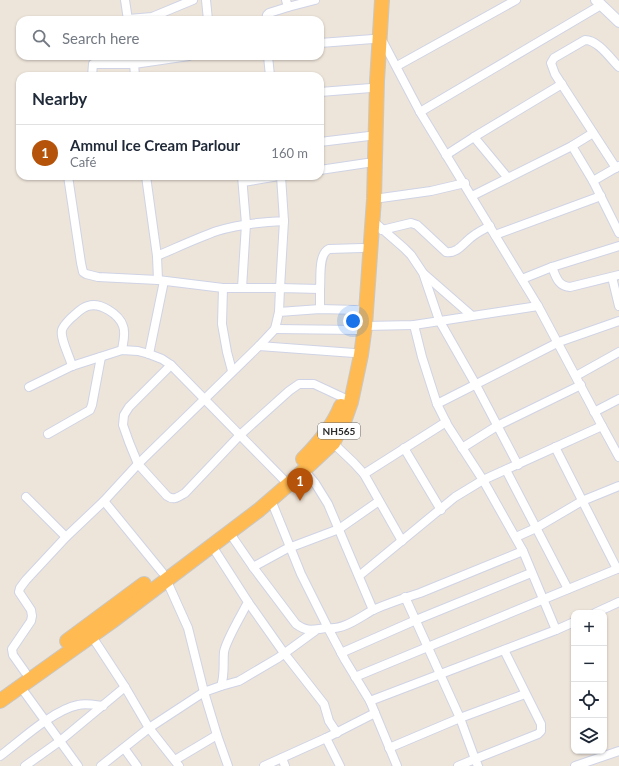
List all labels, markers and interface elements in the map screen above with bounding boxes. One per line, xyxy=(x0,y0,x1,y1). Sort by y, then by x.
search box xyxy=(16,16,324,60)
icon: search xyxy=(30,27,52,49)
text: Search here xyxy=(62,29,139,47)
text: Nearby xyxy=(32,88,87,109)
text: Ammul Ice Cream Parlour xyxy=(70,136,240,154)
text: 1 xyxy=(41,145,49,161)
text: 160 m xyxy=(271,145,308,161)
text: Café xyxy=(70,154,96,170)
your location xyxy=(343,311,363,331)
road number: NH565 xyxy=(318,423,360,439)
pin: 1 xyxy=(287,468,313,501)
map controls xyxy=(571,610,607,754)
button: + xyxy=(571,610,607,646)
button: − xyxy=(571,646,607,682)
button: locate xyxy=(571,682,607,718)
button: layers xyxy=(571,718,607,754)

